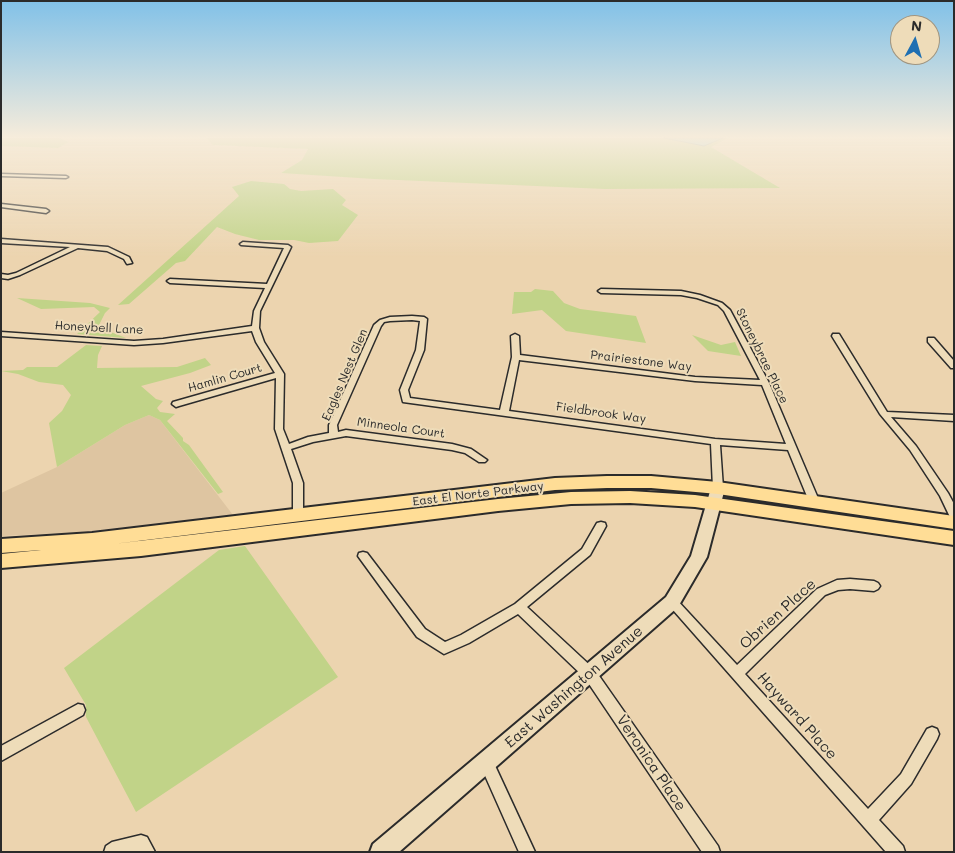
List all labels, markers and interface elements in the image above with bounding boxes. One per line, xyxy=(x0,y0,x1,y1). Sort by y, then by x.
north arrow xyxy=(890,15,940,65)
text: N xyxy=(910,16,923,36)
street label: Stoneybrae Place xyxy=(733,306,791,406)
street label: Honeybell Lane xyxy=(54,318,144,338)
street label: Eagles Nest Glen xyxy=(319,327,371,423)
street label: Prairiestone Way xyxy=(589,348,693,374)
street label: Hamlin Court xyxy=(186,361,264,395)
street label: Fieldbrook Way xyxy=(555,400,647,426)
street label: Minneola Court xyxy=(356,415,446,441)
street label: East El Norte Parkway xyxy=(412,479,544,509)
street label: Obrien Place xyxy=(736,575,820,653)
street label: East Washington Avenue xyxy=(501,622,647,752)
street label: Hayward Place xyxy=(753,669,841,763)
street label: Veronica Place xyxy=(612,712,690,814)

